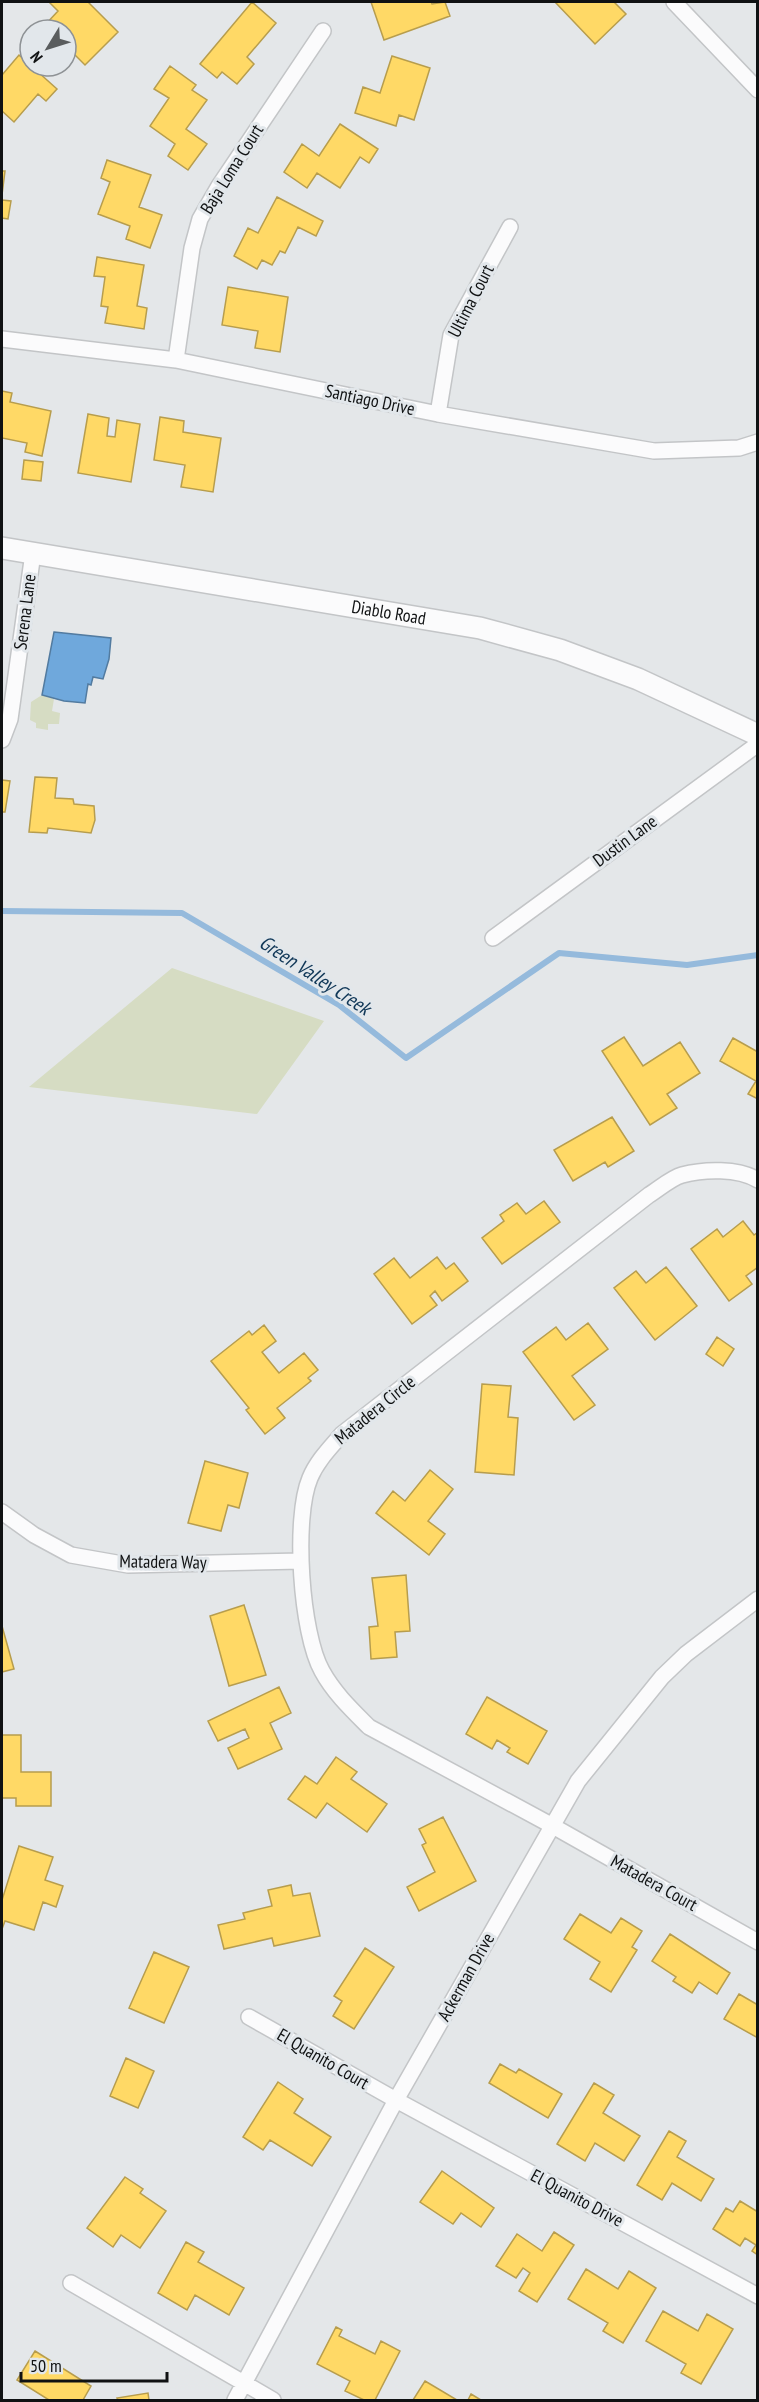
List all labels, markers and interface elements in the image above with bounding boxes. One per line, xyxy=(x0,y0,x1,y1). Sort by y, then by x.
north arrow xyxy=(18,18,78,78)
text: N xyxy=(26,48,47,67)
street label: Baja Loma Court xyxy=(195,120,268,218)
street label: Ultima Court xyxy=(442,260,499,341)
street label: Santiago Drive xyxy=(323,379,417,420)
street label: Serena Lane xyxy=(8,573,41,651)
street label: Diablo Road xyxy=(350,595,428,630)
street label: Dustin Lane xyxy=(588,810,661,872)
water label: Green Valley Creek xyxy=(254,929,377,1022)
street label: Matadera Circle xyxy=(330,1370,420,1449)
street label: Matadera Way xyxy=(119,1549,207,1574)
street label: Matadera Court xyxy=(607,1849,702,1916)
street label: Ackerman Drive xyxy=(432,1929,499,2025)
street label: El Quanito Court xyxy=(273,2023,373,2094)
street label: El Quanito Drive xyxy=(527,2164,627,2232)
scale bar xyxy=(21,2345,166,2383)
text: 50 m xyxy=(30,2354,62,2377)

